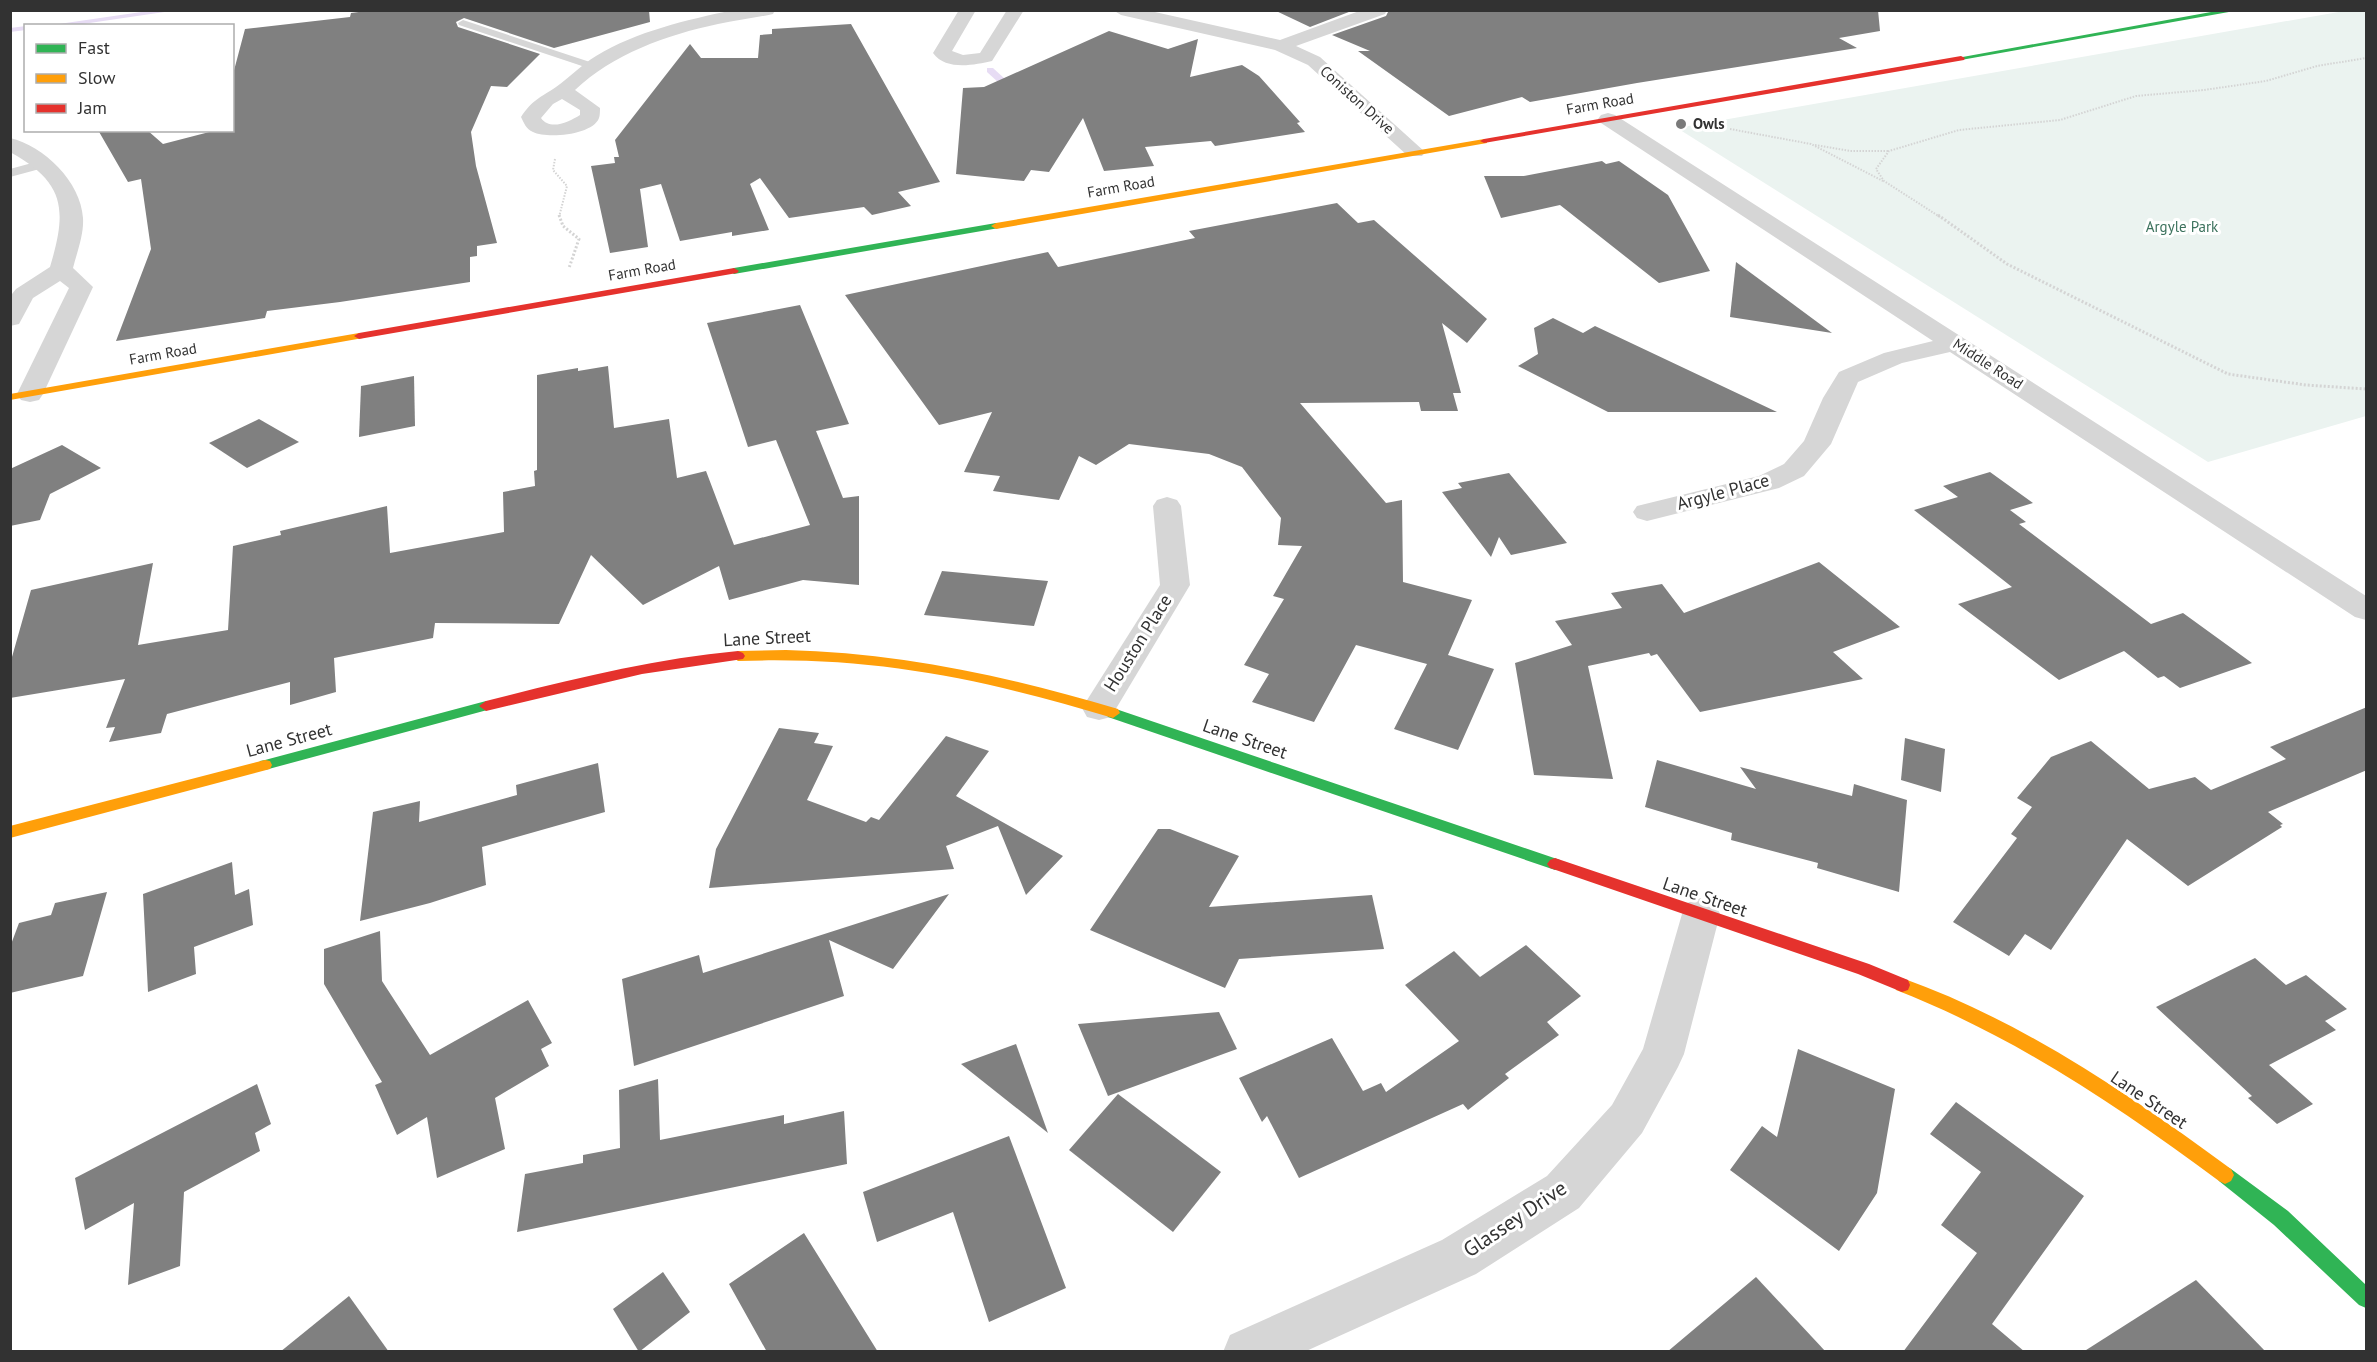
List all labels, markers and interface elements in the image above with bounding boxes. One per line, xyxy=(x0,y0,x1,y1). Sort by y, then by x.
legend xyxy=(24,24,234,132)
text: Fast xyxy=(78,36,110,59)
street label: Coniston Drive xyxy=(1316,61,1398,138)
text: Slow xyxy=(78,66,116,89)
street label: Farm Road xyxy=(1565,88,1635,119)
text: Jam xyxy=(77,96,107,119)
place label: Owls xyxy=(1693,114,1725,133)
marker: Owls xyxy=(1674,117,1688,131)
street label: Farm Road xyxy=(1086,171,1156,202)
park label: Argyle Park xyxy=(2146,217,2219,236)
street label: Farm Road xyxy=(607,254,677,285)
street label: Middle Road xyxy=(1950,334,2027,393)
street label: Farm Road xyxy=(128,338,198,369)
street label: Argyle Place xyxy=(1674,468,1772,515)
street label: Houston Place xyxy=(1099,590,1177,696)
street label: Lane Street xyxy=(723,624,811,651)
street label: Lane Street xyxy=(1200,713,1290,764)
street label: Lane Street xyxy=(244,717,334,762)
street label: Lane Street xyxy=(1660,871,1750,922)
street label: Lane Street xyxy=(2107,1066,2192,1134)
street label: Glassey Drive xyxy=(1458,1174,1572,1263)

